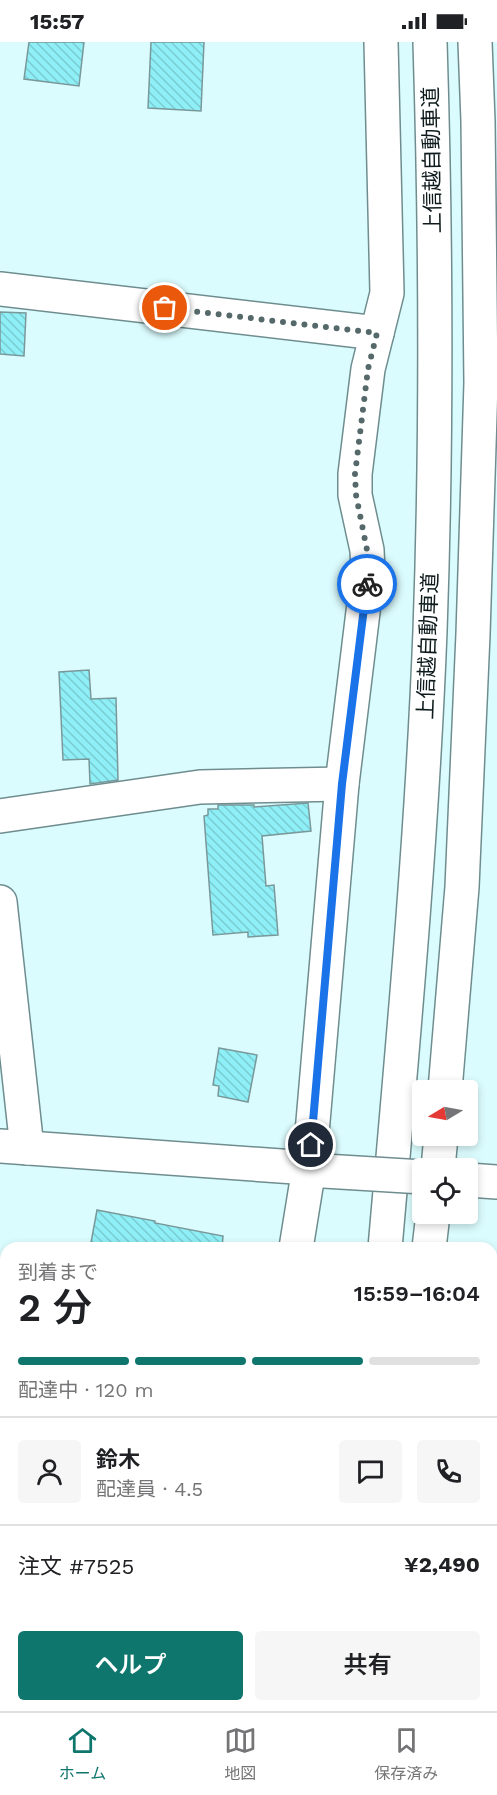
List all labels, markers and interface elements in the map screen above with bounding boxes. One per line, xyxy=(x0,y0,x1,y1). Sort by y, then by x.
text: 15:57 xyxy=(30,9,85,34)
street label: 上信越自動車道 xyxy=(418,86,445,234)
pin xyxy=(139,282,190,333)
icon: bag xyxy=(148,291,181,324)
courier xyxy=(337,554,397,614)
icon: bike xyxy=(351,568,384,601)
street label: 上信越自動車道 xyxy=(412,572,443,720)
north arrow xyxy=(412,1080,478,1146)
map controls xyxy=(412,1080,478,1224)
pin xyxy=(285,1119,336,1170)
icon: home xyxy=(294,1128,327,1161)
button: locate xyxy=(412,1158,478,1224)
text: 到着まで xyxy=(18,1260,98,1284)
text: 15:59–16:04 xyxy=(354,1281,480,1306)
text: 2 分 xyxy=(18,1285,92,1330)
text: 配達中 · 120 m xyxy=(18,1378,154,1402)
button: person xyxy=(18,1440,81,1503)
button: chat xyxy=(339,1440,402,1503)
button: phone xyxy=(417,1440,480,1503)
text: 鈴木 xyxy=(96,1447,140,1472)
text: 配達員 · 4.5 xyxy=(96,1477,203,1501)
text: ¥2,490 xyxy=(404,1552,480,1577)
text: 注文 #7525 xyxy=(18,1554,134,1579)
button: ヘルプ xyxy=(18,1631,243,1700)
button: 共有 xyxy=(255,1631,480,1700)
tab: ホーム xyxy=(59,1724,106,1784)
tab: 地図 xyxy=(224,1724,257,1784)
tab: 保存済み xyxy=(374,1724,438,1784)

